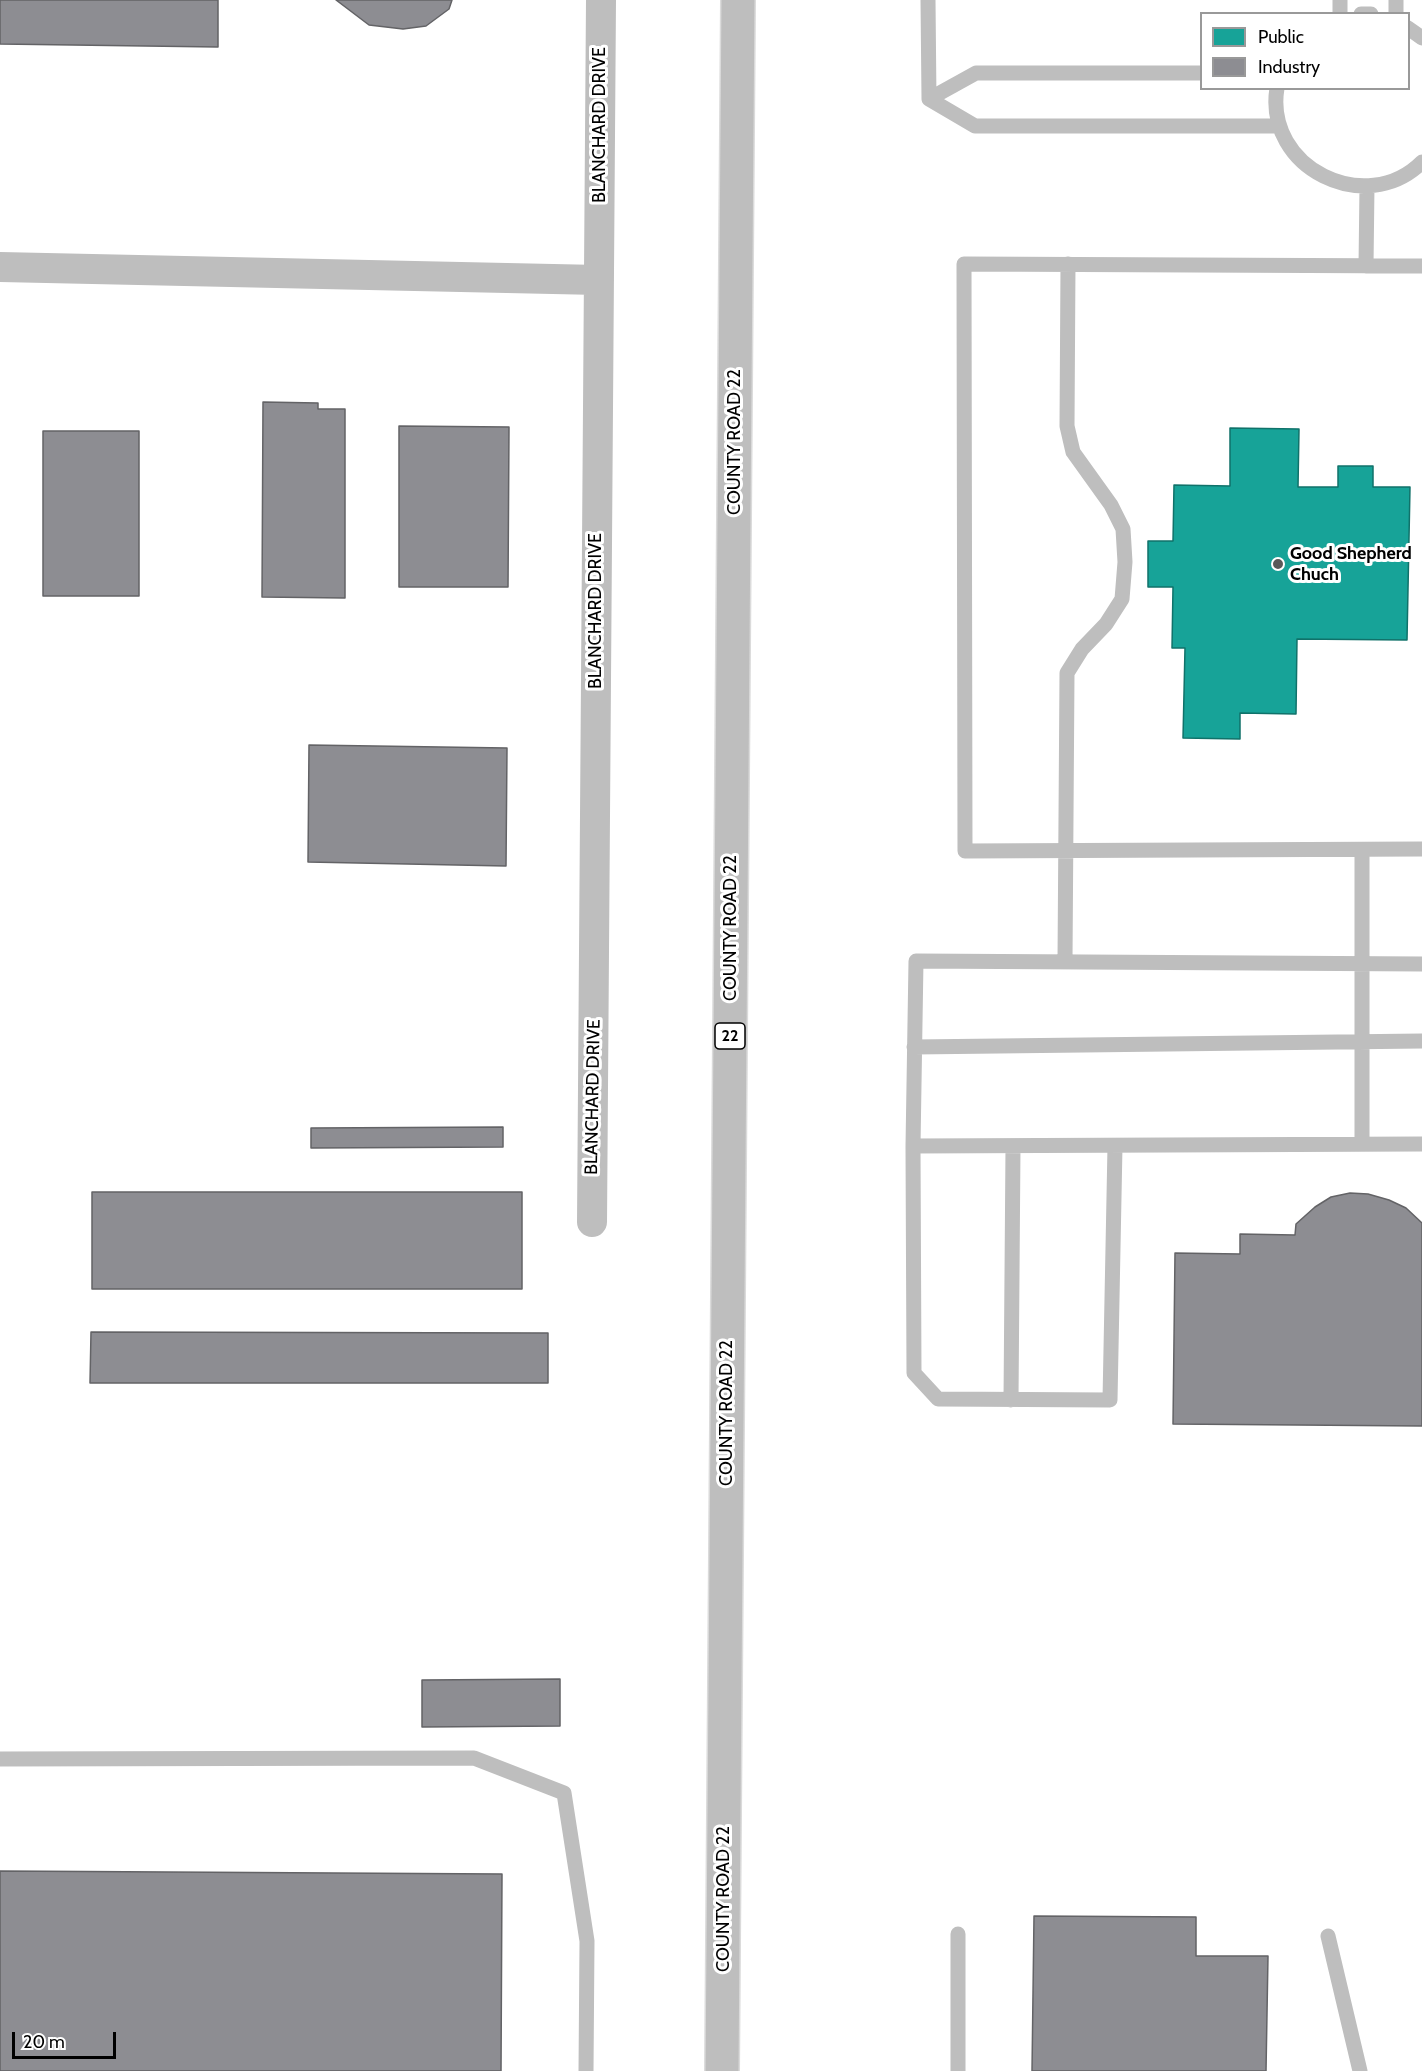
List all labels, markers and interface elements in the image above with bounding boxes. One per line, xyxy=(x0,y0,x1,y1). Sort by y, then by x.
legend xyxy=(1200,12,1410,90)
text: Public xyxy=(1258,26,1304,48)
street label: BLANCHARD DRIVE xyxy=(589,47,611,203)
text: Industry xyxy=(1258,56,1320,78)
street label: COUNTY ROAD 22 xyxy=(724,369,746,515)
street label: BLANCHARD DRIVE xyxy=(585,533,607,689)
place label: Good Shepherd Chuch xyxy=(1290,543,1412,586)
marker: Good Shepherd Chuch xyxy=(1271,557,1285,571)
street label: COUNTY ROAD 22 xyxy=(720,855,742,1001)
street label: BLANCHARD DRIVE xyxy=(581,1019,605,1175)
road number: 22 xyxy=(715,1023,745,1049)
street label: COUNTY ROAD 22 xyxy=(716,1340,738,1486)
street label: COUNTY ROAD 22 xyxy=(713,1826,735,1972)
scale bar xyxy=(15,2020,118,2058)
text: 20 m xyxy=(23,2031,65,2053)

